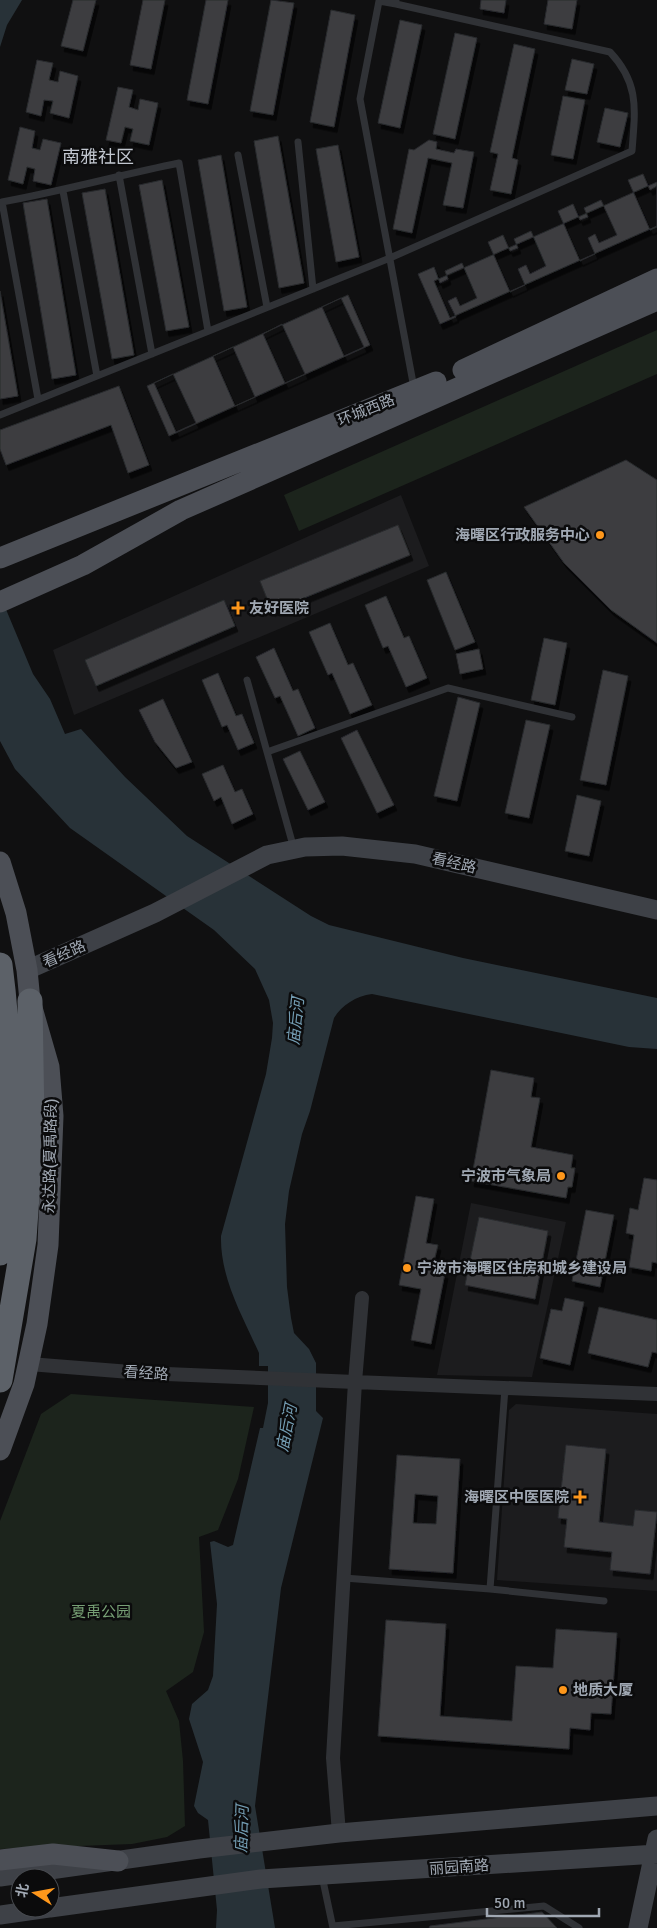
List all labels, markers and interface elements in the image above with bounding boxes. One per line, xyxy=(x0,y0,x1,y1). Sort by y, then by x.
district label: 南雅社区 xyxy=(62,146,134,168)
street label: 环城西路 xyxy=(335,390,397,430)
place label: 海曙区行政服务中心 xyxy=(455,526,590,544)
marker: 海曙区行政服务中心 xyxy=(594,529,606,541)
place label: 友好医院 xyxy=(249,599,309,617)
marker: 友好医院 xyxy=(231,601,245,615)
street label: 看经路 xyxy=(430,849,478,877)
street label: 看经路 xyxy=(40,937,88,971)
water label: 庙后河 xyxy=(284,993,309,1046)
street label: 永达路(夏禹路段) xyxy=(40,1098,60,1214)
place label: 宁波市气象局 xyxy=(461,1167,551,1185)
marker: 宁波市气象局 xyxy=(555,1170,567,1182)
place label: 宁波市海曙区住房和城乡建设局 xyxy=(417,1259,627,1277)
marker: 宁波市海曙区住房和城乡建设局 xyxy=(401,1262,413,1274)
street label: 看经路 xyxy=(123,1362,169,1384)
water label: 庙后河 xyxy=(273,1400,302,1454)
place label: 海曙区中医医院 xyxy=(464,1488,569,1506)
marker: 海曙区中医医院 xyxy=(573,1490,587,1504)
park label: 夏禹公园 xyxy=(71,1603,131,1621)
place label: 地质大厦 xyxy=(573,1681,633,1699)
marker: 地质大厦 xyxy=(557,1684,569,1696)
water label: 庙后河 xyxy=(231,1802,253,1853)
street label: 丽园南路 xyxy=(428,1856,490,1878)
north arrow xyxy=(10,1868,60,1918)
text: 北 xyxy=(13,1882,32,1899)
scale bar xyxy=(487,1886,600,1918)
text: 50 m xyxy=(494,1894,525,1912)

